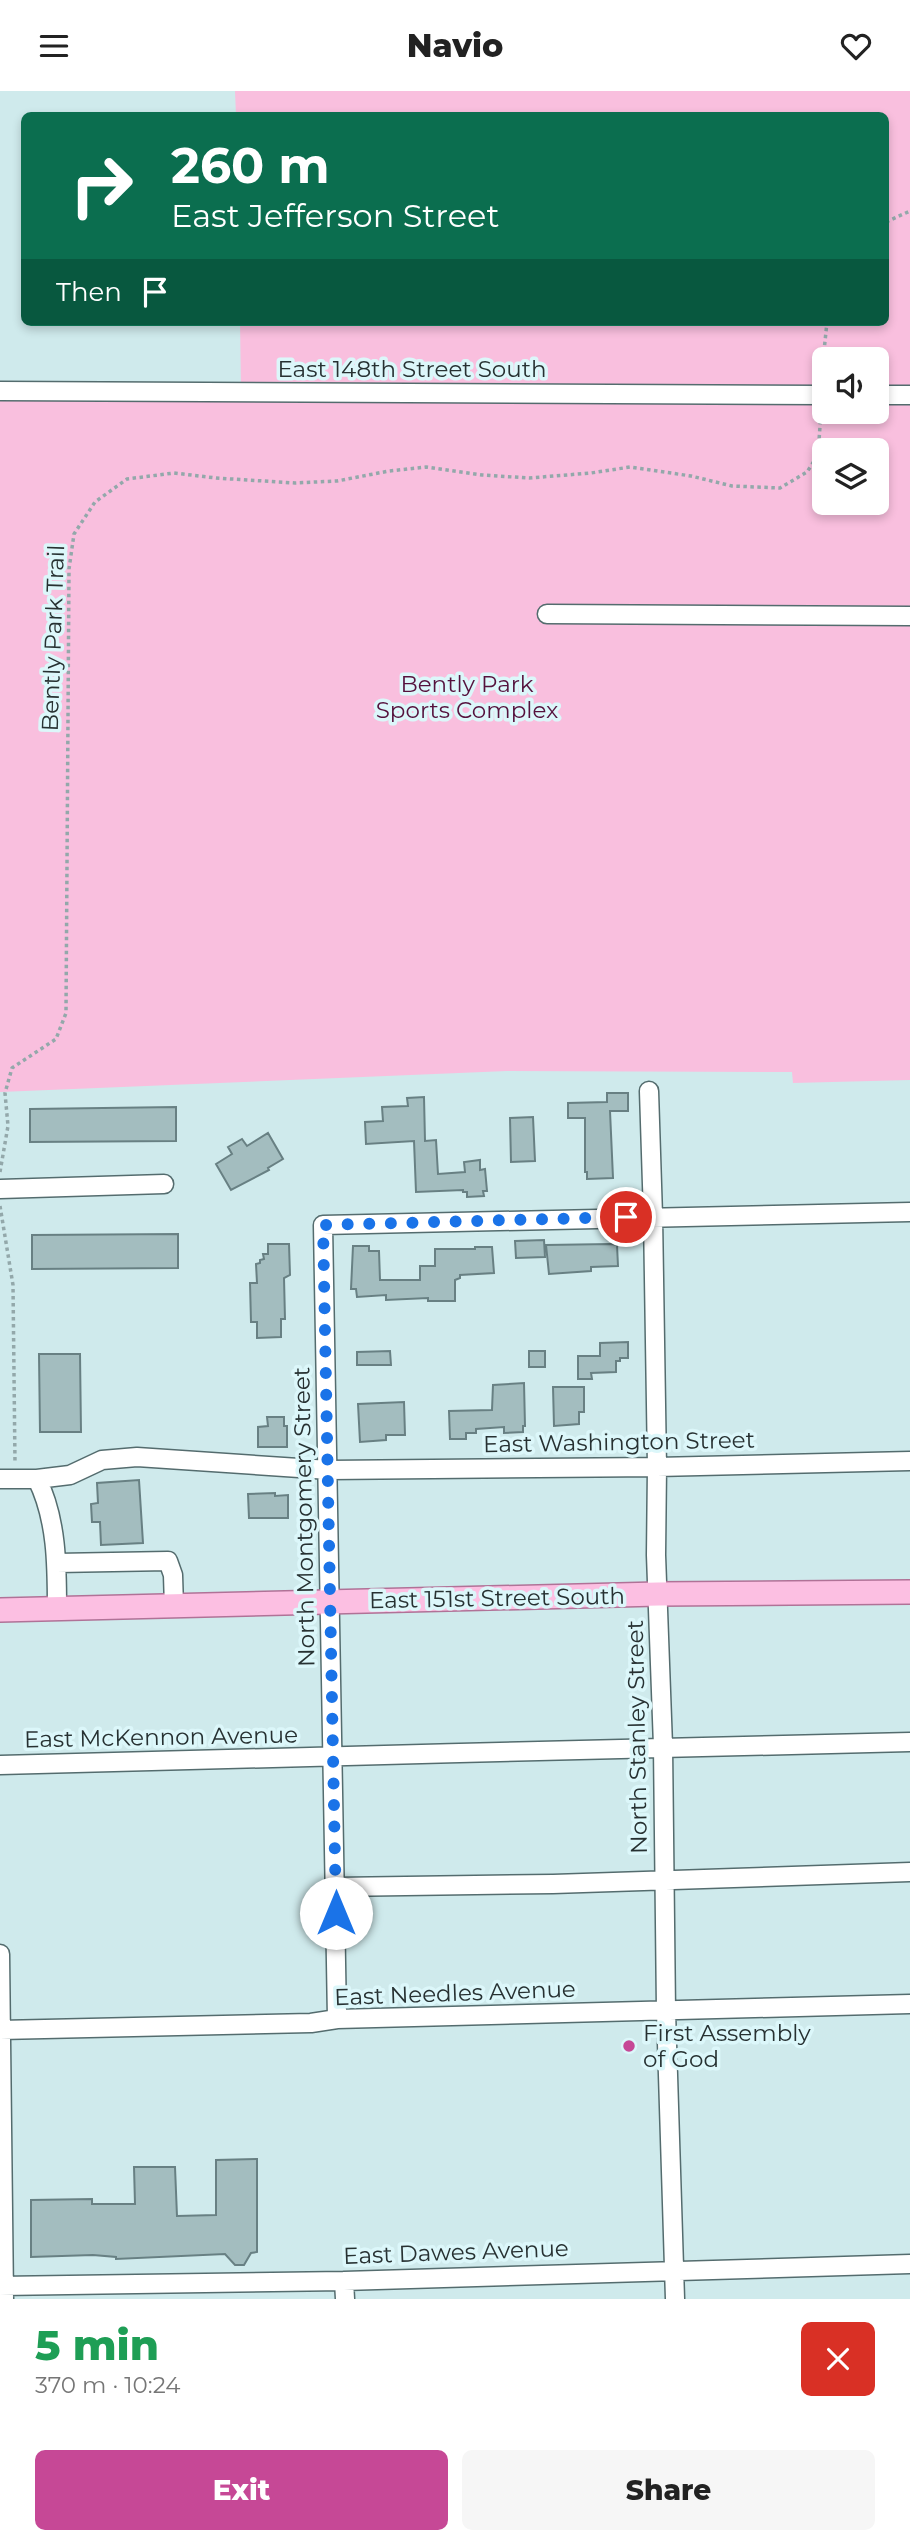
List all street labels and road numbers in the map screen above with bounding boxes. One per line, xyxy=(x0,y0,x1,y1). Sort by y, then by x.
street label: East 148th Street South xyxy=(277,355,547,383)
street label: Bently Park Trail xyxy=(36,544,70,732)
street label: North Montgomery Street xyxy=(287,1367,321,1667)
street label: East Washington Street xyxy=(483,1426,755,1458)
street label: East 151st Street South xyxy=(369,1582,625,1614)
street label: North Stanley Street xyxy=(621,1620,653,1854)
street label: East McKennon Avenue xyxy=(24,1721,298,1753)
street label: East Needles Avenue xyxy=(334,1975,576,2011)
street label: East Dawes Avenue xyxy=(343,2234,569,2270)

